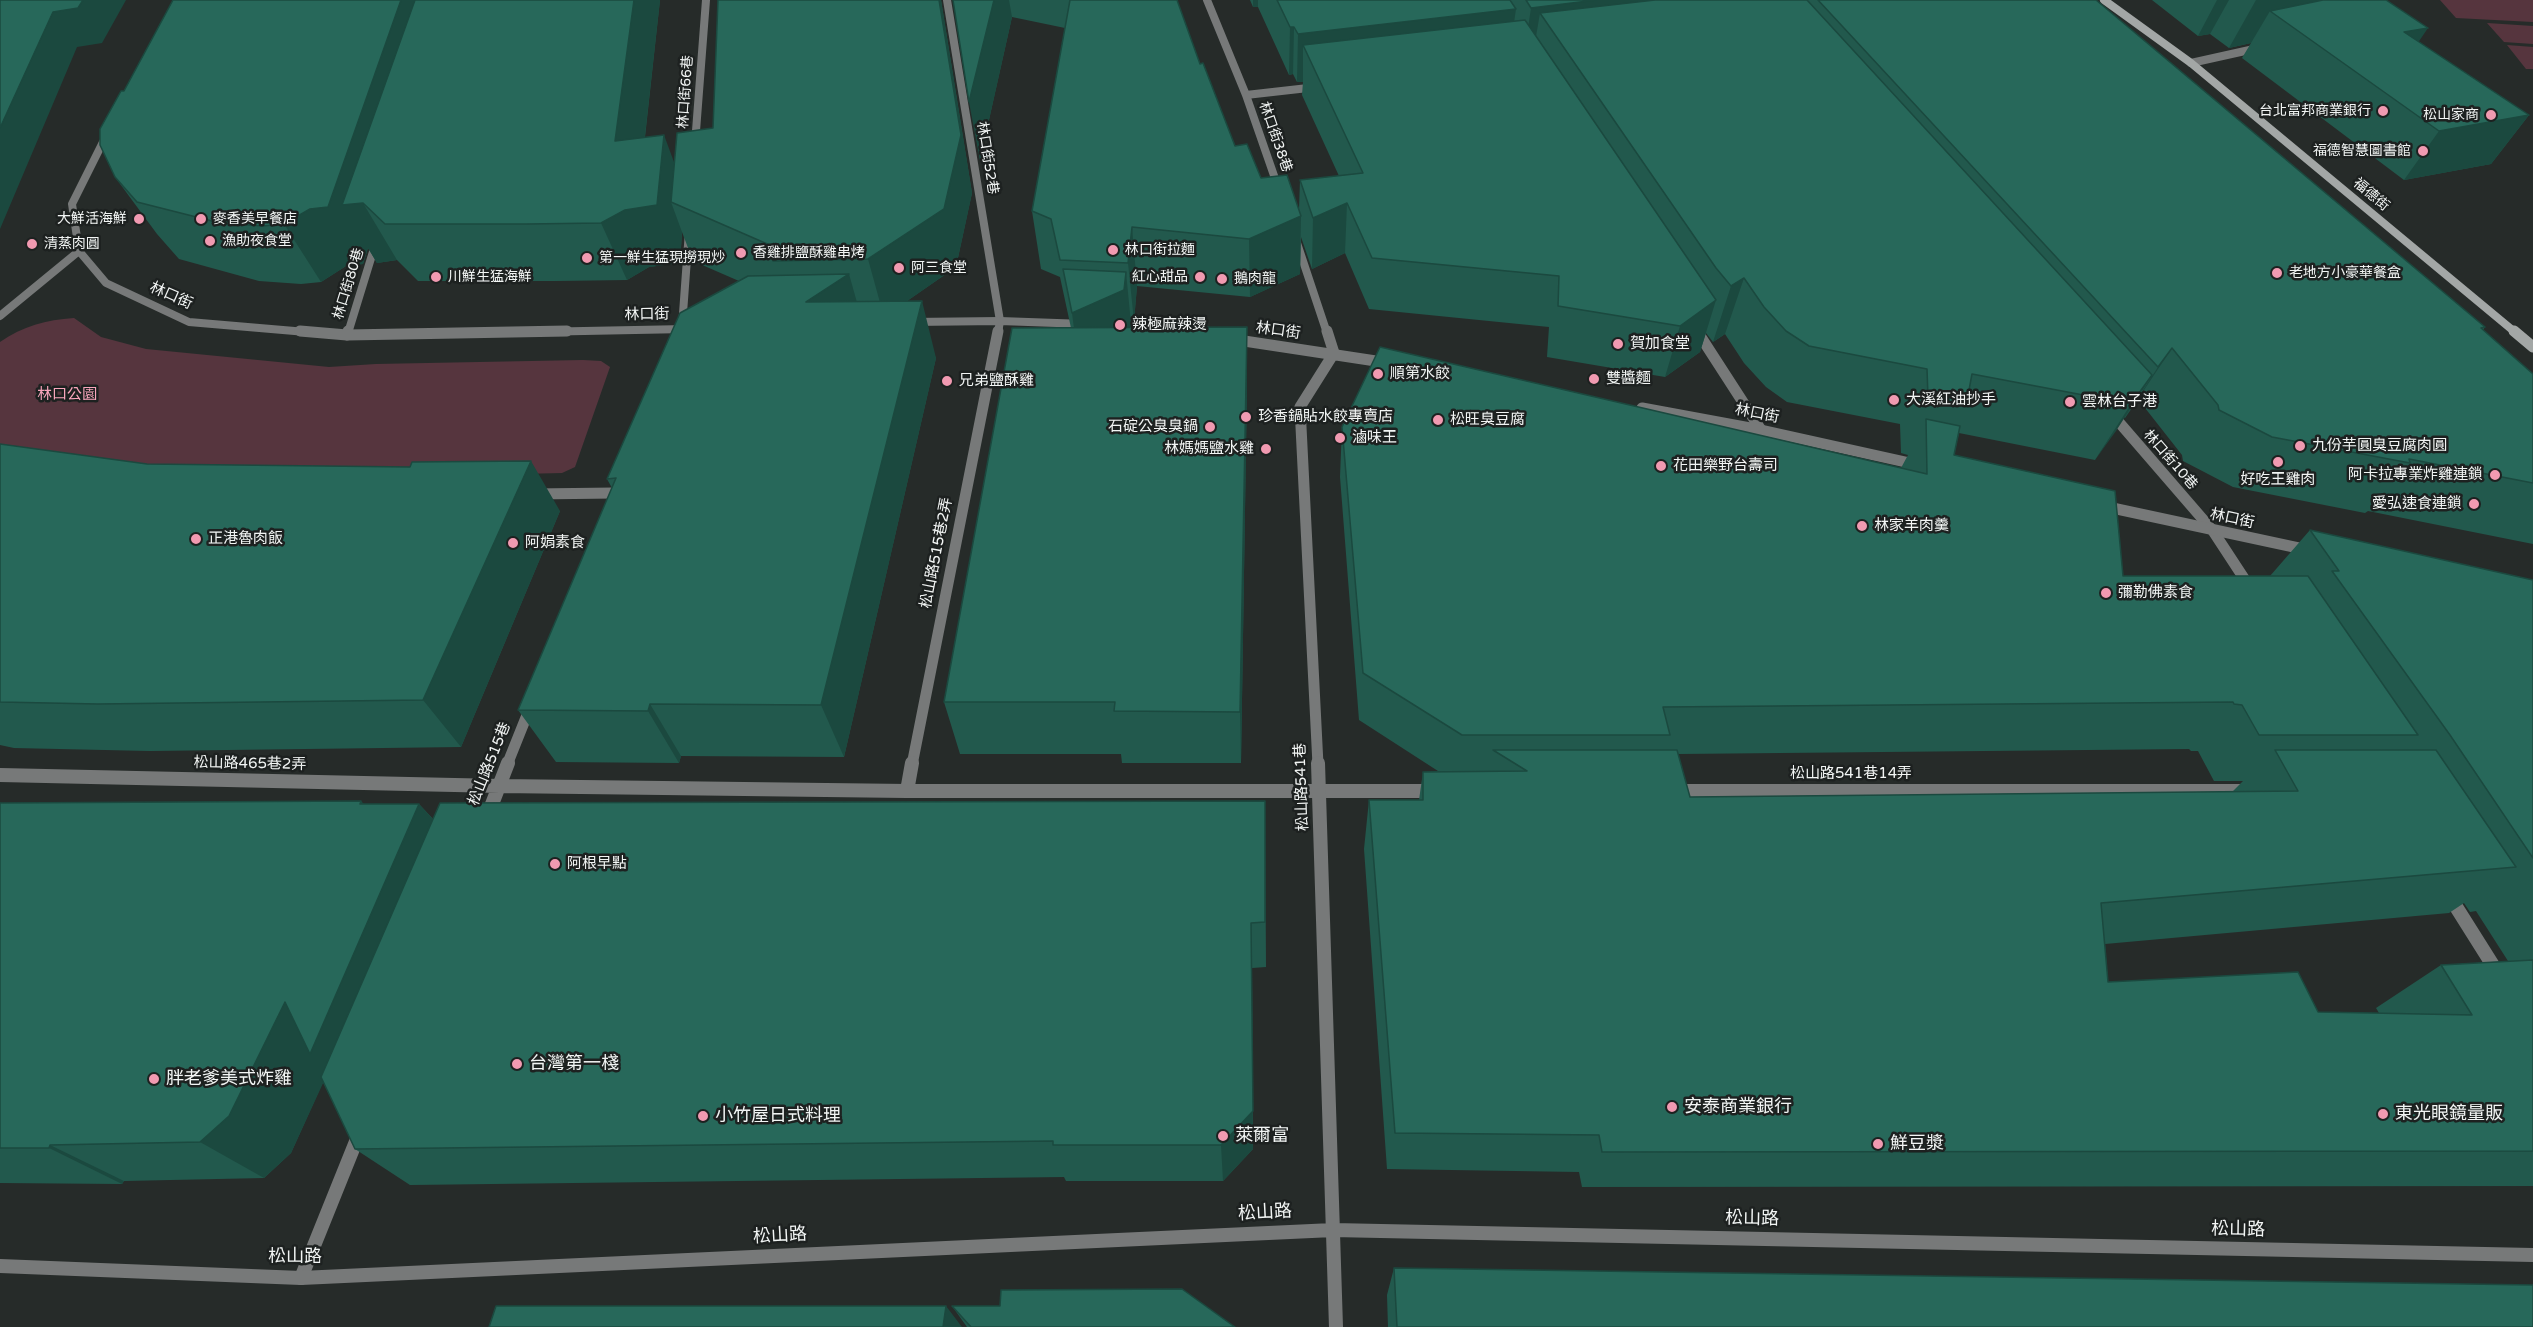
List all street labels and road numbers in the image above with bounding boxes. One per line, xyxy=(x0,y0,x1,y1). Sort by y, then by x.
street label: 林口街66巷 xyxy=(675,55,697,129)
street label: 林口街38巷 xyxy=(1255,99,1295,175)
street label: 林口街52巷 xyxy=(973,120,1001,196)
street label: 福德街 xyxy=(2350,175,2392,215)
street label: 林口街80巷 xyxy=(330,246,368,322)
street label: 林口街 xyxy=(147,279,195,313)
street label: 林口街 xyxy=(624,306,670,324)
street label: 林口街 xyxy=(1254,319,1302,343)
street label: 林口街 xyxy=(1733,401,1781,427)
street label: 林口街10巷 xyxy=(2140,427,2200,493)
street label: 松山路515巷2弄 xyxy=(917,496,957,610)
street label: 林口街 xyxy=(2208,506,2256,532)
street label: 松山路515巷 xyxy=(465,720,515,808)
street label: 松山路541巷 xyxy=(1291,743,1313,831)
street label: 松山路465巷2弄 xyxy=(194,754,306,774)
street label: 松山路541巷14弄 xyxy=(1790,765,1912,783)
street label: 松山路 xyxy=(1237,1201,1293,1225)
street label: 松山路 xyxy=(1725,1208,1779,1230)
street label: 松山路 xyxy=(2211,1219,2265,1241)
street label: 松山路 xyxy=(752,1224,808,1248)
street label: 松山路 xyxy=(268,1246,322,1268)

